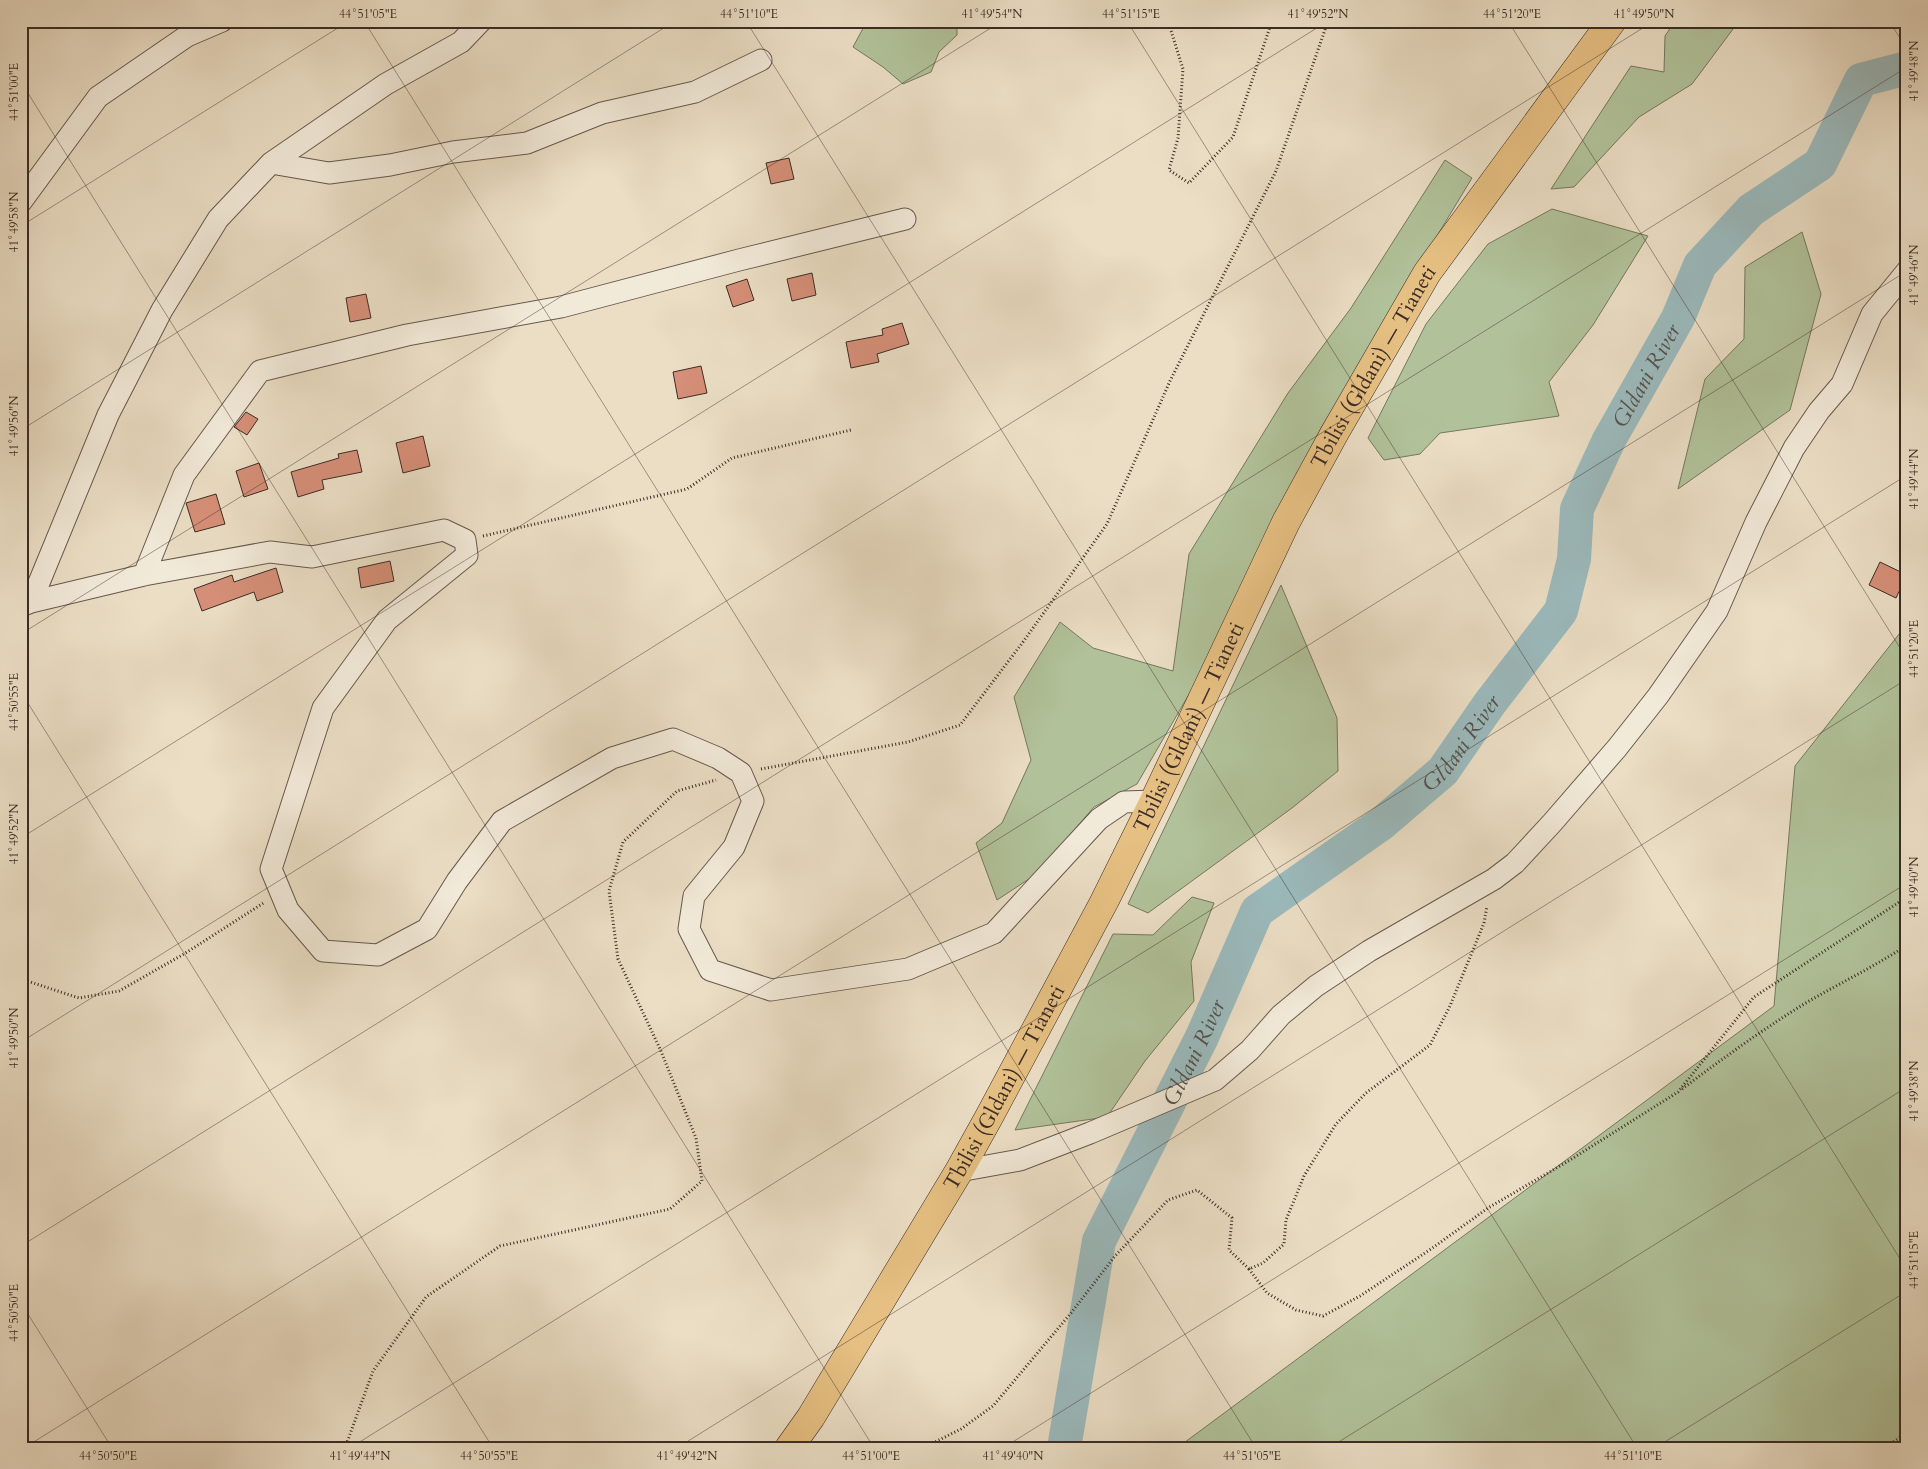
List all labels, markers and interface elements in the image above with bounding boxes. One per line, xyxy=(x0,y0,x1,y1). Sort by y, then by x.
text: 44°51'05"E xyxy=(339,6,397,22)
text: 44°51'10"E xyxy=(720,6,778,22)
text: 41°49'54"N xyxy=(962,6,1023,22)
text: 44°51'15"E xyxy=(1102,6,1160,22)
text: 41°49'52"N xyxy=(1288,6,1349,22)
text: 44°51'20"E xyxy=(1483,6,1541,22)
text: 41°49'50"N xyxy=(1614,6,1675,22)
text: 41°49'48"N xyxy=(1906,40,1922,101)
text: 44°51'00"E xyxy=(6,63,22,121)
text: 41°49'58"N xyxy=(6,191,22,252)
text: 41°49'46"N xyxy=(1906,244,1922,305)
street label: Tbilisi (Gldani) — Tianeti xyxy=(1304,259,1443,474)
water label: Gldani River xyxy=(1605,318,1688,433)
text: 41°49'56"N xyxy=(6,395,22,456)
text: 41°49'44"N xyxy=(1906,448,1922,509)
street label: Tbilisi (Gldani) — Tianeti xyxy=(1127,617,1252,837)
text: 44°51'20"E xyxy=(1906,620,1922,678)
text: 44°50'55"E xyxy=(6,673,22,731)
water label: Gldani River xyxy=(1416,688,1508,799)
text: 41°49'52"N xyxy=(6,803,22,864)
text: 41°49'40"N xyxy=(1906,856,1922,917)
street label: Tbilisi (Gldani) — Tianeti xyxy=(937,980,1072,1196)
water label: Gldani River xyxy=(1156,994,1233,1111)
text: 41°49'50"N xyxy=(6,1007,22,1068)
text: 41°49'38"N xyxy=(1906,1060,1922,1121)
text: 44°51'15"E xyxy=(1906,1231,1922,1289)
text: 44°50'50"E xyxy=(6,1284,22,1342)
text: 44°50'50"E xyxy=(79,1448,137,1464)
text: 41°49'44"N xyxy=(330,1448,391,1464)
text: 44°50'55"E xyxy=(460,1448,518,1464)
text: 41°49'42"N xyxy=(657,1448,718,1464)
text: 44°51'00"E xyxy=(842,1448,900,1464)
text: 41°49'40"N xyxy=(983,1448,1044,1464)
text: 44°51'05"E xyxy=(1223,1448,1281,1464)
text: 44°51'10"E xyxy=(1604,1448,1662,1464)

